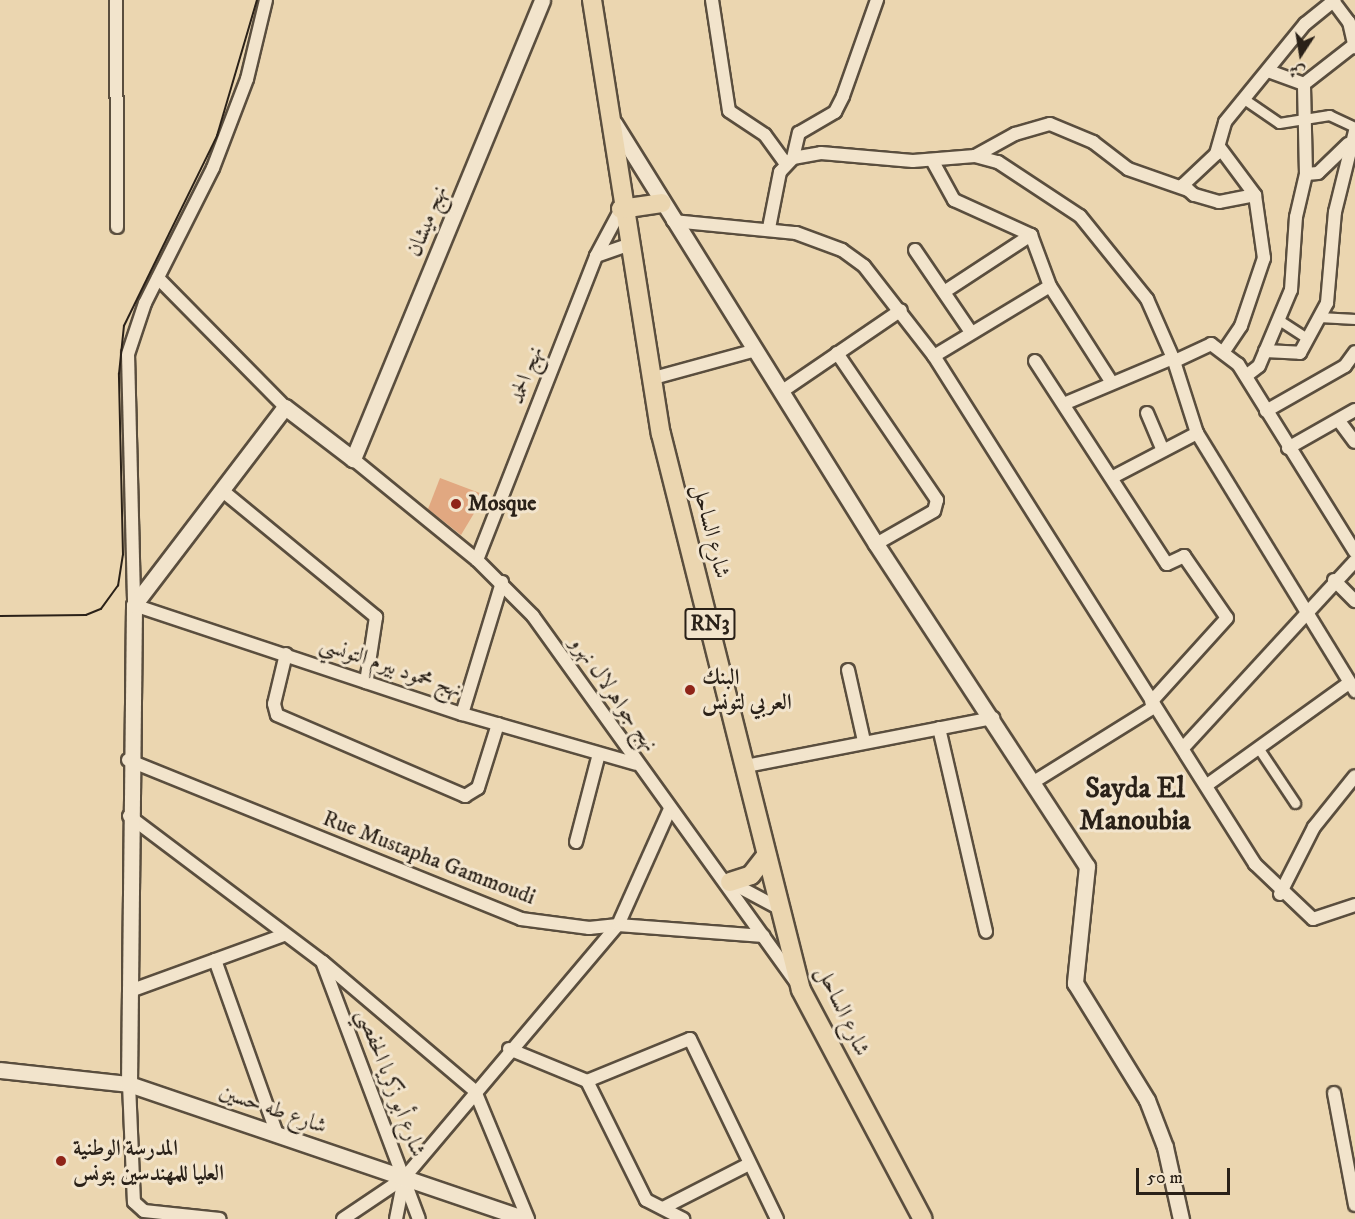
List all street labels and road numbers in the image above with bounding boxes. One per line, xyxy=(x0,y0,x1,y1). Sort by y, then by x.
street label: نهج ميشان xyxy=(401,182,453,260)
street label: نهج الحمد xyxy=(503,342,549,408)
street label: شارع الساحل xyxy=(687,481,735,581)
road number: RN3 xyxy=(683,606,737,642)
street label: نهج محمود بيرم التونسي xyxy=(316,630,466,704)
street label: نهج جواهرلال نهرو xyxy=(565,631,663,757)
street label: Rue Mustapha Gammoudi xyxy=(319,805,539,911)
street label: شارع الساحل xyxy=(811,962,875,1060)
street label: شارع أبو زكريا الحفصي xyxy=(351,1005,431,1161)
street label: شارع طه حسين xyxy=(216,1078,330,1140)

